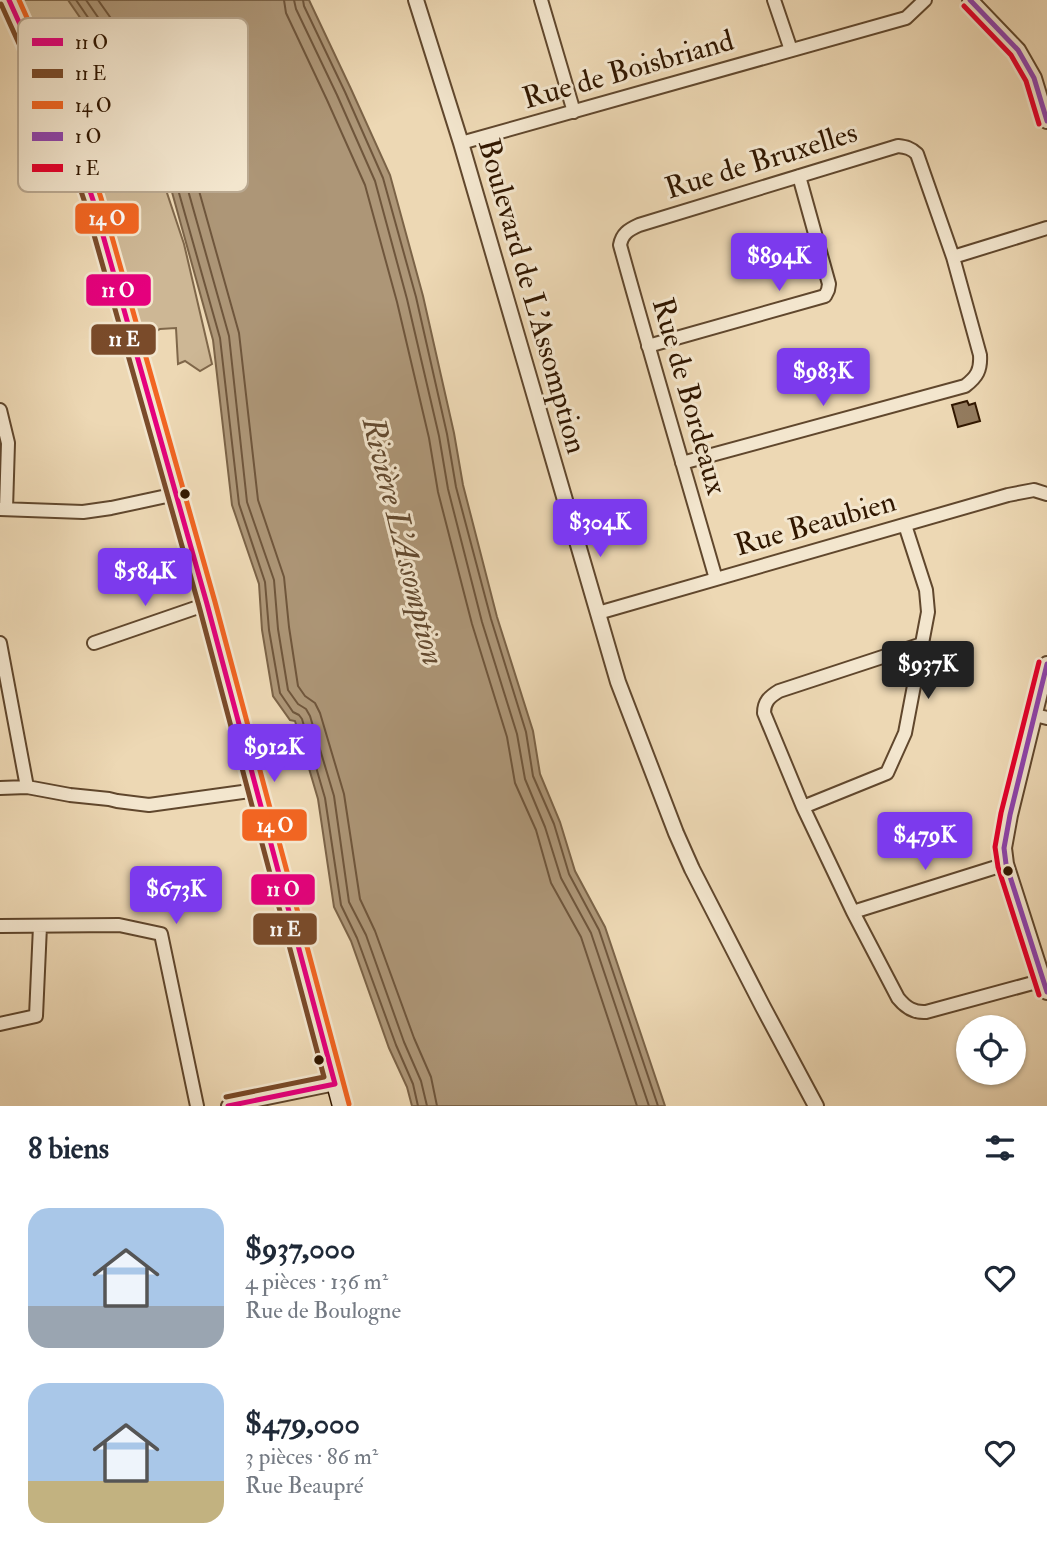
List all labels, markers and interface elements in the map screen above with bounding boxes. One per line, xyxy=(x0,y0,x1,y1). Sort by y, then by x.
legend xyxy=(18,18,248,192)
street label: Rue de Boisbriand xyxy=(518,22,738,117)
text: 11 O xyxy=(75,31,108,55)
text: 11 E xyxy=(75,62,107,86)
text: 14 O xyxy=(75,94,112,118)
street label: Rue de Bruxelles xyxy=(661,114,862,207)
text: 1 O xyxy=(75,125,101,149)
street label: Boulevard de L'Assomption xyxy=(470,134,595,458)
text: 1 E xyxy=(75,157,100,181)
line badge: 14 O xyxy=(74,202,140,235)
text: 14 O xyxy=(89,207,125,231)
pin: $894K xyxy=(730,233,828,293)
text: $894K xyxy=(747,241,811,270)
line badge: 11 O xyxy=(85,273,152,307)
text: 11 O xyxy=(101,279,135,303)
street label: Rue de Bordeaux xyxy=(644,294,735,499)
line badge: 11 E xyxy=(90,323,157,356)
text: 11 E xyxy=(108,328,140,352)
pin: $983K xyxy=(774,348,872,408)
text: $983K xyxy=(793,356,853,385)
water label: Rivière L'Assomption xyxy=(353,412,453,669)
street label: Rue Beaubien xyxy=(730,483,900,564)
unlabelled marker xyxy=(178,487,192,501)
pin: $304K xyxy=(551,500,649,559)
text: $304K xyxy=(569,507,631,536)
pin: $584K xyxy=(96,548,194,608)
text: $584K xyxy=(114,556,176,585)
pin: $937K xyxy=(879,642,977,701)
text: $937K xyxy=(898,649,958,678)
pin: $912K xyxy=(225,724,323,784)
text: $912K xyxy=(244,732,304,761)
line badge: 14 O xyxy=(241,808,308,842)
pin: $479K xyxy=(876,812,974,872)
text: 14 O xyxy=(257,814,293,838)
text: $479K xyxy=(893,820,957,849)
unlabelled marker xyxy=(1001,864,1015,878)
pin: $673K xyxy=(127,866,225,926)
line badge: 11 O xyxy=(250,873,316,906)
text: $673K xyxy=(146,874,206,903)
text: 11 O xyxy=(266,878,300,902)
line badge: 11 E xyxy=(252,912,318,946)
text: 11 E xyxy=(269,918,301,942)
map controls xyxy=(956,1015,1026,1085)
button: locate xyxy=(956,1015,1026,1085)
unlabelled marker xyxy=(312,1053,326,1067)
icon: filters xyxy=(981,1129,1019,1167)
text: 8 biens xyxy=(28,1130,109,1167)
text: $937,000 xyxy=(245,1230,355,1267)
icon: home xyxy=(84,1236,168,1320)
icon: heart xyxy=(981,1259,1019,1297)
text: 4 pièces · 136 m² xyxy=(245,1267,388,1296)
text: Rue de Boulogne xyxy=(245,1296,401,1325)
text: $479,000 xyxy=(245,1405,360,1442)
icon: home xyxy=(84,1411,168,1495)
icon: heart xyxy=(981,1434,1019,1472)
text: 3 pièces · 86 m² xyxy=(245,1442,378,1471)
text: Rue Beaupré xyxy=(245,1471,363,1500)

